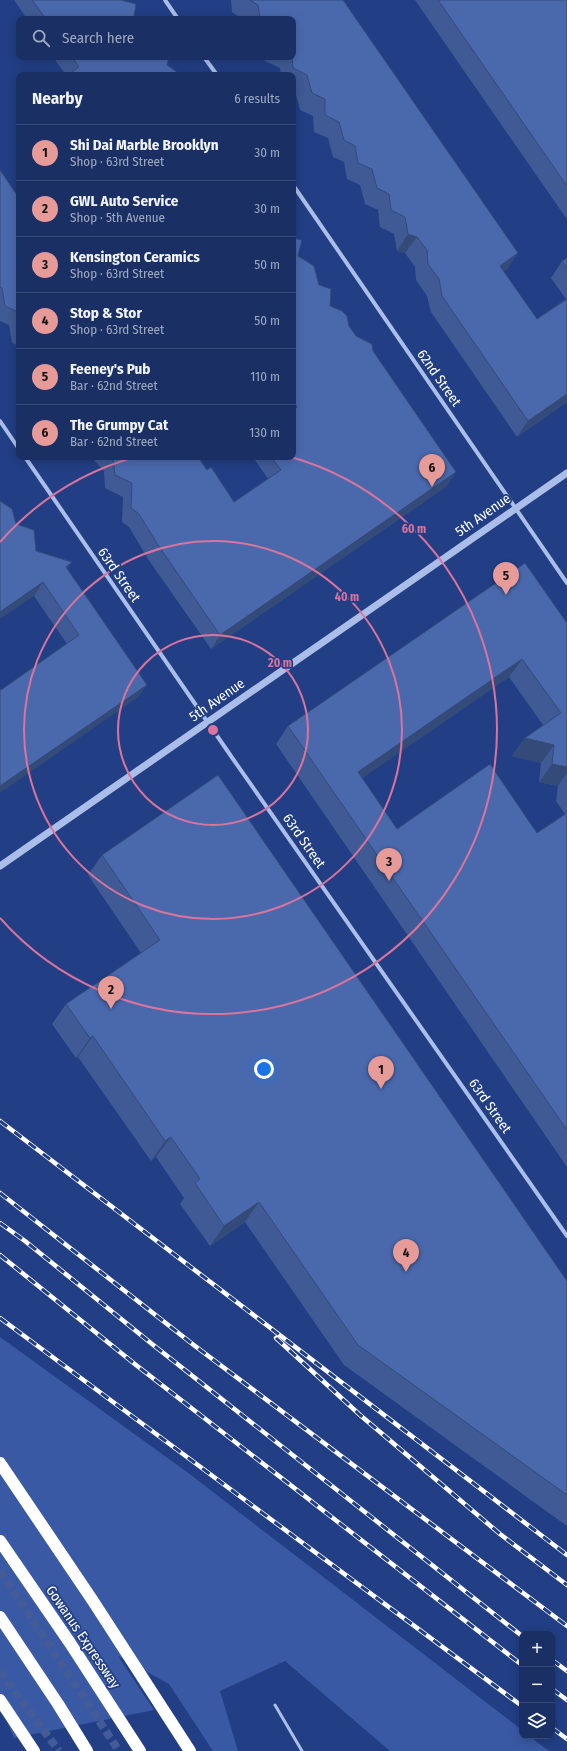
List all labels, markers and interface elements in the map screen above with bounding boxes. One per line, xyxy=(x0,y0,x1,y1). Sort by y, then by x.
search box xyxy=(16,16,296,60)
icon: search xyxy=(30,27,52,49)
text: Search here xyxy=(62,29,134,47)
text: Nearby xyxy=(32,88,83,109)
text: 6 results xyxy=(234,91,280,106)
text: Shi Dai Marble Brooklyn xyxy=(70,136,219,154)
text: 1 xyxy=(42,145,48,160)
text: 30 m xyxy=(254,145,280,160)
text: Shop · 63rd Street xyxy=(70,154,164,169)
text: GWL Auto Service xyxy=(70,192,178,210)
text: 2 xyxy=(42,201,48,216)
text: 30 m xyxy=(254,201,280,216)
text: Shop · 5th Avenue xyxy=(70,210,165,225)
text: Kensington Ceramics xyxy=(70,248,200,266)
text: 3 xyxy=(42,257,48,272)
text: 50 m xyxy=(254,257,280,272)
text: Shop · 63rd Street xyxy=(70,266,164,281)
text: Stop & Stor xyxy=(70,304,142,322)
text: 4 xyxy=(42,313,48,328)
text: 50 m xyxy=(254,313,280,328)
text: Shop · 63rd Street xyxy=(70,322,164,337)
street label: 62nd Street xyxy=(413,346,465,410)
text: Feeney's Pub xyxy=(70,360,150,378)
text: 5 xyxy=(42,369,48,384)
text: 110 m xyxy=(250,369,280,384)
text: Bar · 62nd Street xyxy=(70,378,158,393)
text: The Grumpy Cat xyxy=(70,416,168,434)
text: 6 xyxy=(42,425,48,440)
text: 130 m xyxy=(249,425,280,440)
text: Bar · 62nd Street xyxy=(70,434,158,449)
pin: 6 xyxy=(419,454,445,487)
street label: 5th Avenue xyxy=(452,490,514,540)
text: 60 m xyxy=(402,522,426,536)
street label: 63rd Street xyxy=(94,544,144,606)
pin: 5 xyxy=(493,562,519,595)
text: 40 m xyxy=(335,590,359,604)
text: 20 m xyxy=(267,656,292,670)
street label: 5th Avenue xyxy=(186,675,248,725)
centre of rings xyxy=(206,723,220,737)
street label: 63rd Street xyxy=(279,810,329,872)
pin: 3 xyxy=(376,848,402,881)
pin: 2 xyxy=(98,976,124,1009)
pin: 1 xyxy=(368,1056,394,1089)
your location xyxy=(254,1059,274,1079)
street label: 63rd Street xyxy=(465,1075,515,1137)
pin: 4 xyxy=(393,1239,419,1272)
street label: Gowanus Expressway xyxy=(42,1582,124,1692)
map controls xyxy=(519,1631,555,1739)
button: + xyxy=(519,1631,555,1667)
button: − xyxy=(519,1667,555,1703)
button: layers xyxy=(519,1703,555,1739)

